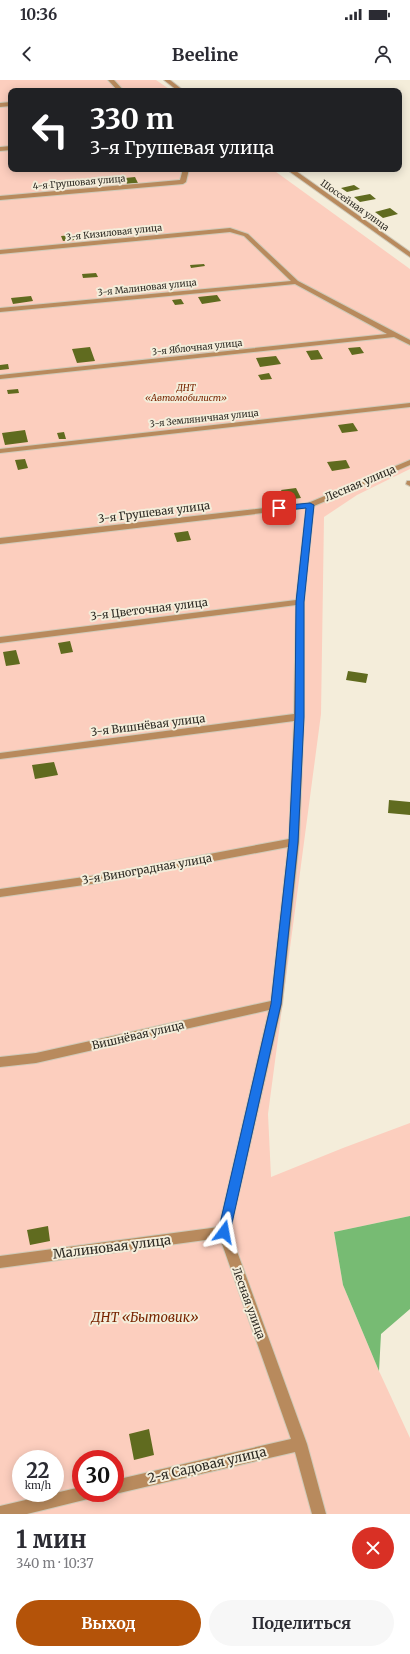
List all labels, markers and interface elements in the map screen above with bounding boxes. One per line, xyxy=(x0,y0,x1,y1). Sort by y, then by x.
text: 10:36 xyxy=(20,5,57,24)
icon: back xyxy=(16,43,38,65)
text: Beeline xyxy=(172,43,238,66)
icon: person xyxy=(372,43,394,65)
text: 330 m xyxy=(90,101,174,137)
icon: left xyxy=(24,104,76,156)
text: 3-я Грушевая улица xyxy=(90,136,274,159)
street label: 4-я Грушовая улица xyxy=(32,172,126,192)
street label: Шоссейная улица xyxy=(319,177,392,233)
street label: 3-я Кизиловая улица xyxy=(66,221,163,242)
street label: 3-я Малиновая улица xyxy=(97,276,197,298)
street label: 3-я Яблочная улица xyxy=(151,337,243,357)
park label: ДНТ «Автомобилист» xyxy=(145,382,227,403)
street label: 3-я Земляничная улица xyxy=(149,407,259,429)
street label: Лесная улица xyxy=(322,462,398,504)
pin xyxy=(262,491,296,525)
icon: arrive xyxy=(268,497,290,519)
street label: 3-я Грушевая улица xyxy=(97,498,211,526)
street label: 3-я Цветочная улица xyxy=(90,595,209,623)
street label: 3-я Вишнёвая улица xyxy=(90,711,206,739)
street label: 3-я Виноградная улица xyxy=(81,851,213,887)
street label: Вишнёвая улица xyxy=(90,1018,186,1052)
position arrow xyxy=(203,1211,245,1253)
street label: Малиновая улица xyxy=(52,1231,172,1263)
street label: Лесная улица xyxy=(229,1265,269,1341)
park label: ДНТ «Бытовик» xyxy=(90,1309,199,1326)
street label: 2-я Садовая улица xyxy=(146,1443,268,1487)
speed limit sign: 30 xyxy=(72,1450,124,1502)
text: 22 xyxy=(26,1458,50,1483)
text: km/h xyxy=(25,1479,51,1492)
text: 1 мин xyxy=(16,1524,87,1555)
button: close xyxy=(352,1527,394,1569)
text: 340 m · 10:37 xyxy=(16,1555,94,1572)
button: Выход xyxy=(16,1600,201,1646)
button: Поделиться xyxy=(209,1600,394,1646)

